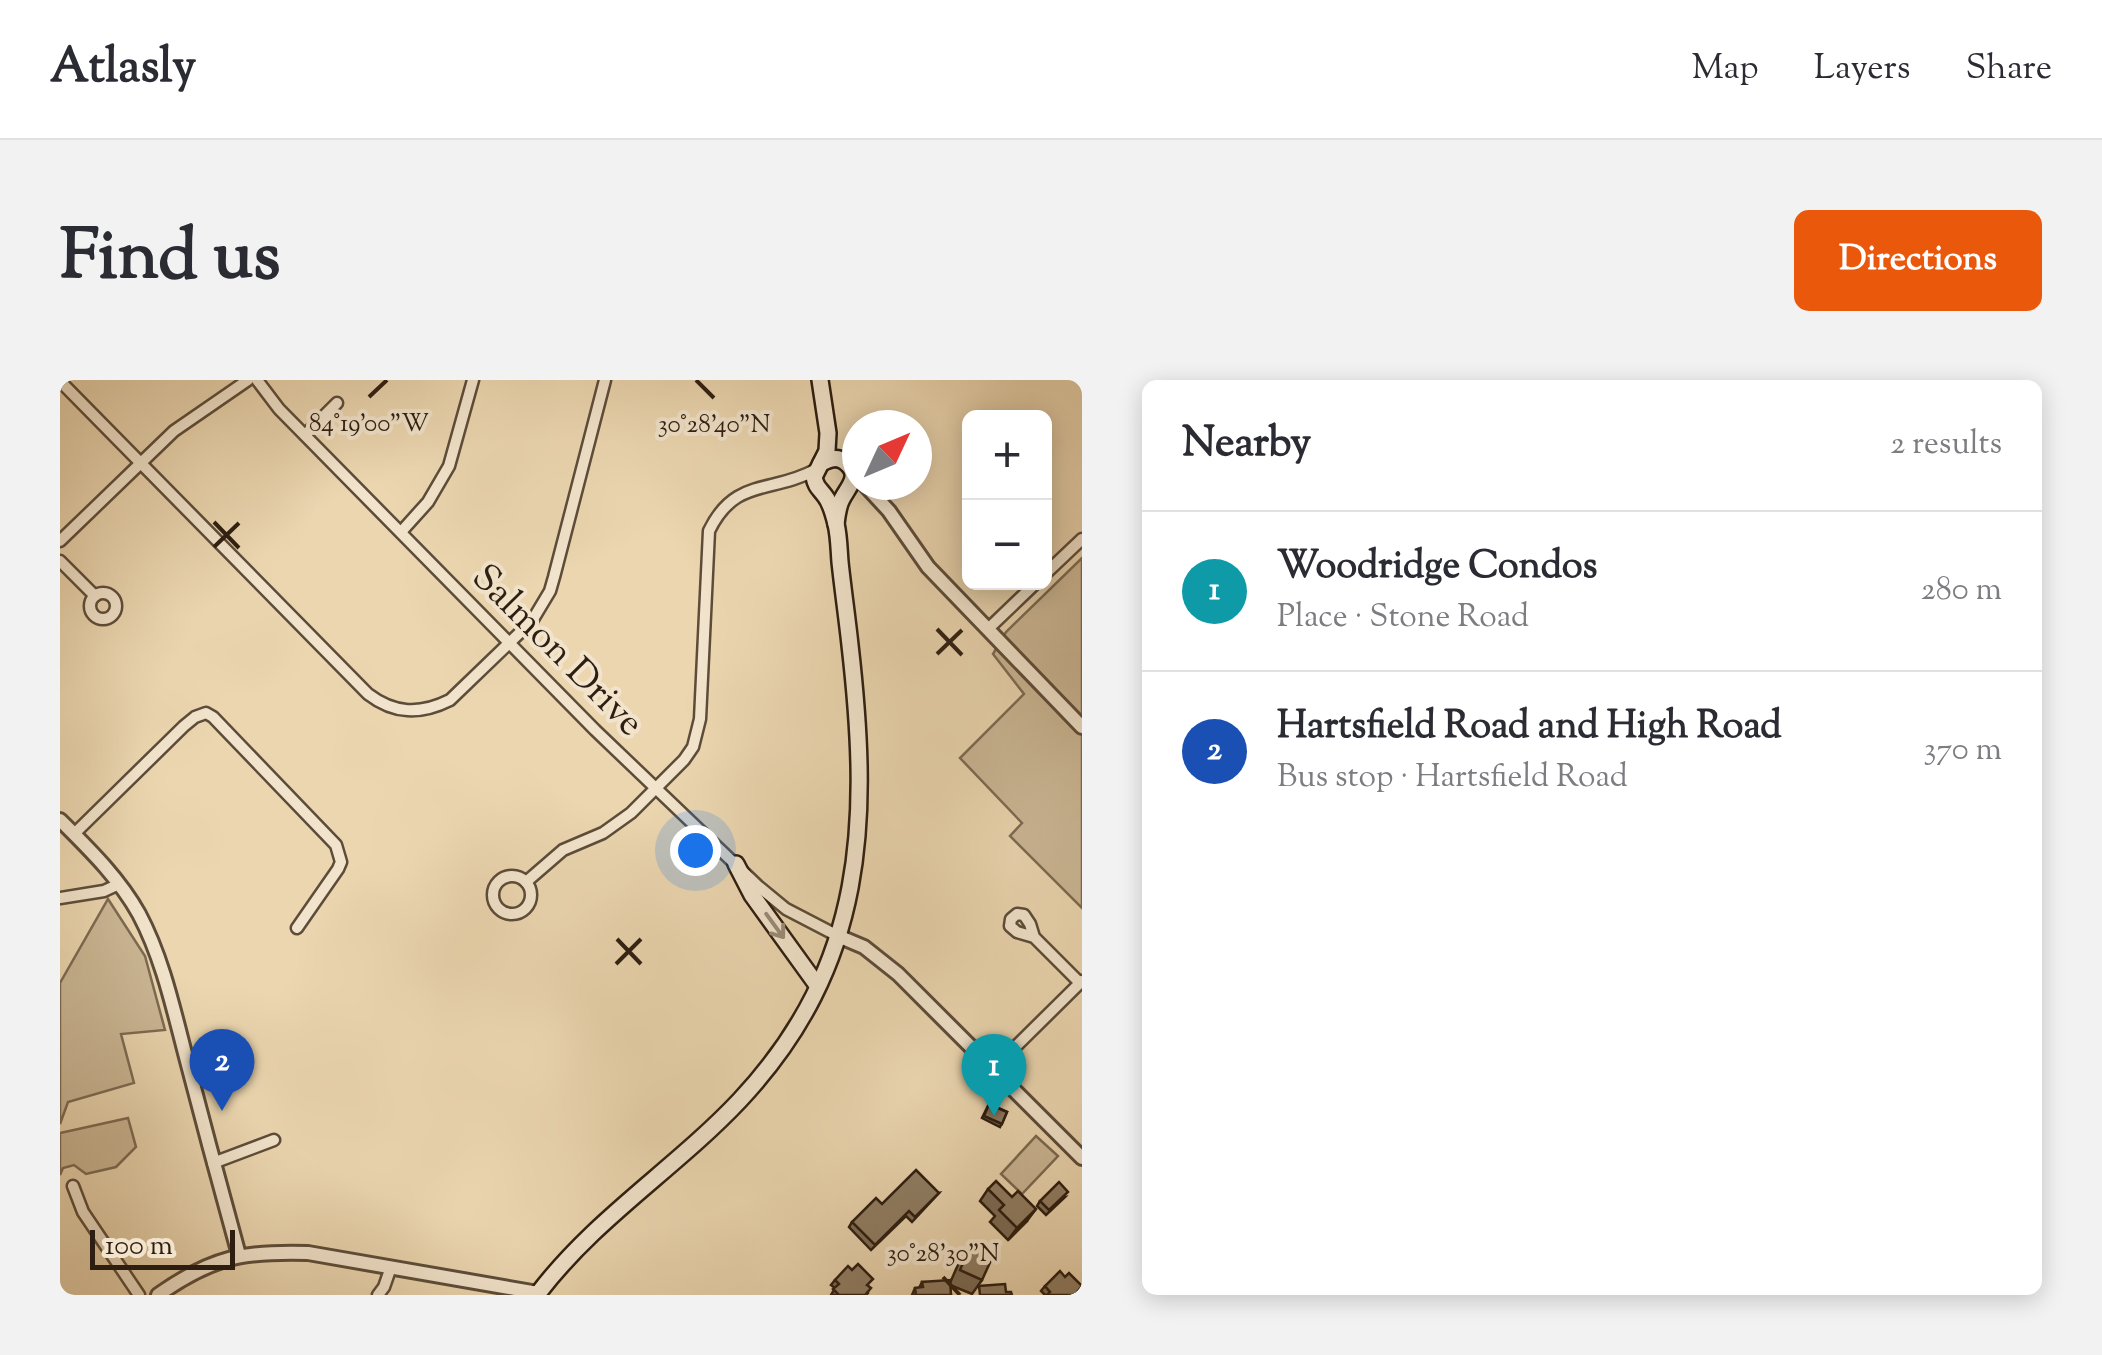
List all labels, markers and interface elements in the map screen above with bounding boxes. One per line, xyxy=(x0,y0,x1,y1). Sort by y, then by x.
text: Atlasly xyxy=(50,35,196,104)
text: Map xyxy=(1691,44,1759,95)
text: Layers xyxy=(1814,44,1911,95)
text: Share xyxy=(1966,44,2052,95)
text: Find us xyxy=(60,210,281,310)
button: Directions xyxy=(1794,210,2042,311)
text: 84°19'00"W xyxy=(309,407,429,443)
text: 30°28'40"N xyxy=(658,408,770,444)
north arrow xyxy=(842,410,932,500)
map controls xyxy=(962,410,1052,590)
button: + xyxy=(962,410,1052,500)
text: Nearby xyxy=(1182,415,1311,475)
text: 2 results xyxy=(1890,422,2002,468)
button: − xyxy=(962,500,1052,590)
text: Woodridge Condos xyxy=(1277,541,1598,595)
street label: Salmon Drive xyxy=(458,553,655,750)
text: 1 xyxy=(1209,568,1220,614)
text: 280 m xyxy=(1921,568,2002,614)
text: Place · Stone Road xyxy=(1277,595,1529,641)
text: Hartsfield Road and High Road xyxy=(1277,701,1782,755)
text: 2 xyxy=(1207,728,1222,774)
text: 370 m xyxy=(1923,728,2002,774)
text: Bus stop · Hartsfield Road xyxy=(1277,755,1628,801)
your location xyxy=(670,825,721,876)
one-way arrow xyxy=(764,912,785,939)
pin: 2 xyxy=(190,1028,254,1111)
pin: 1 xyxy=(962,1034,1026,1116)
scale bar xyxy=(90,1225,235,1270)
text: 100 m xyxy=(105,1227,173,1267)
text: 30°28'30"N xyxy=(887,1237,999,1273)

